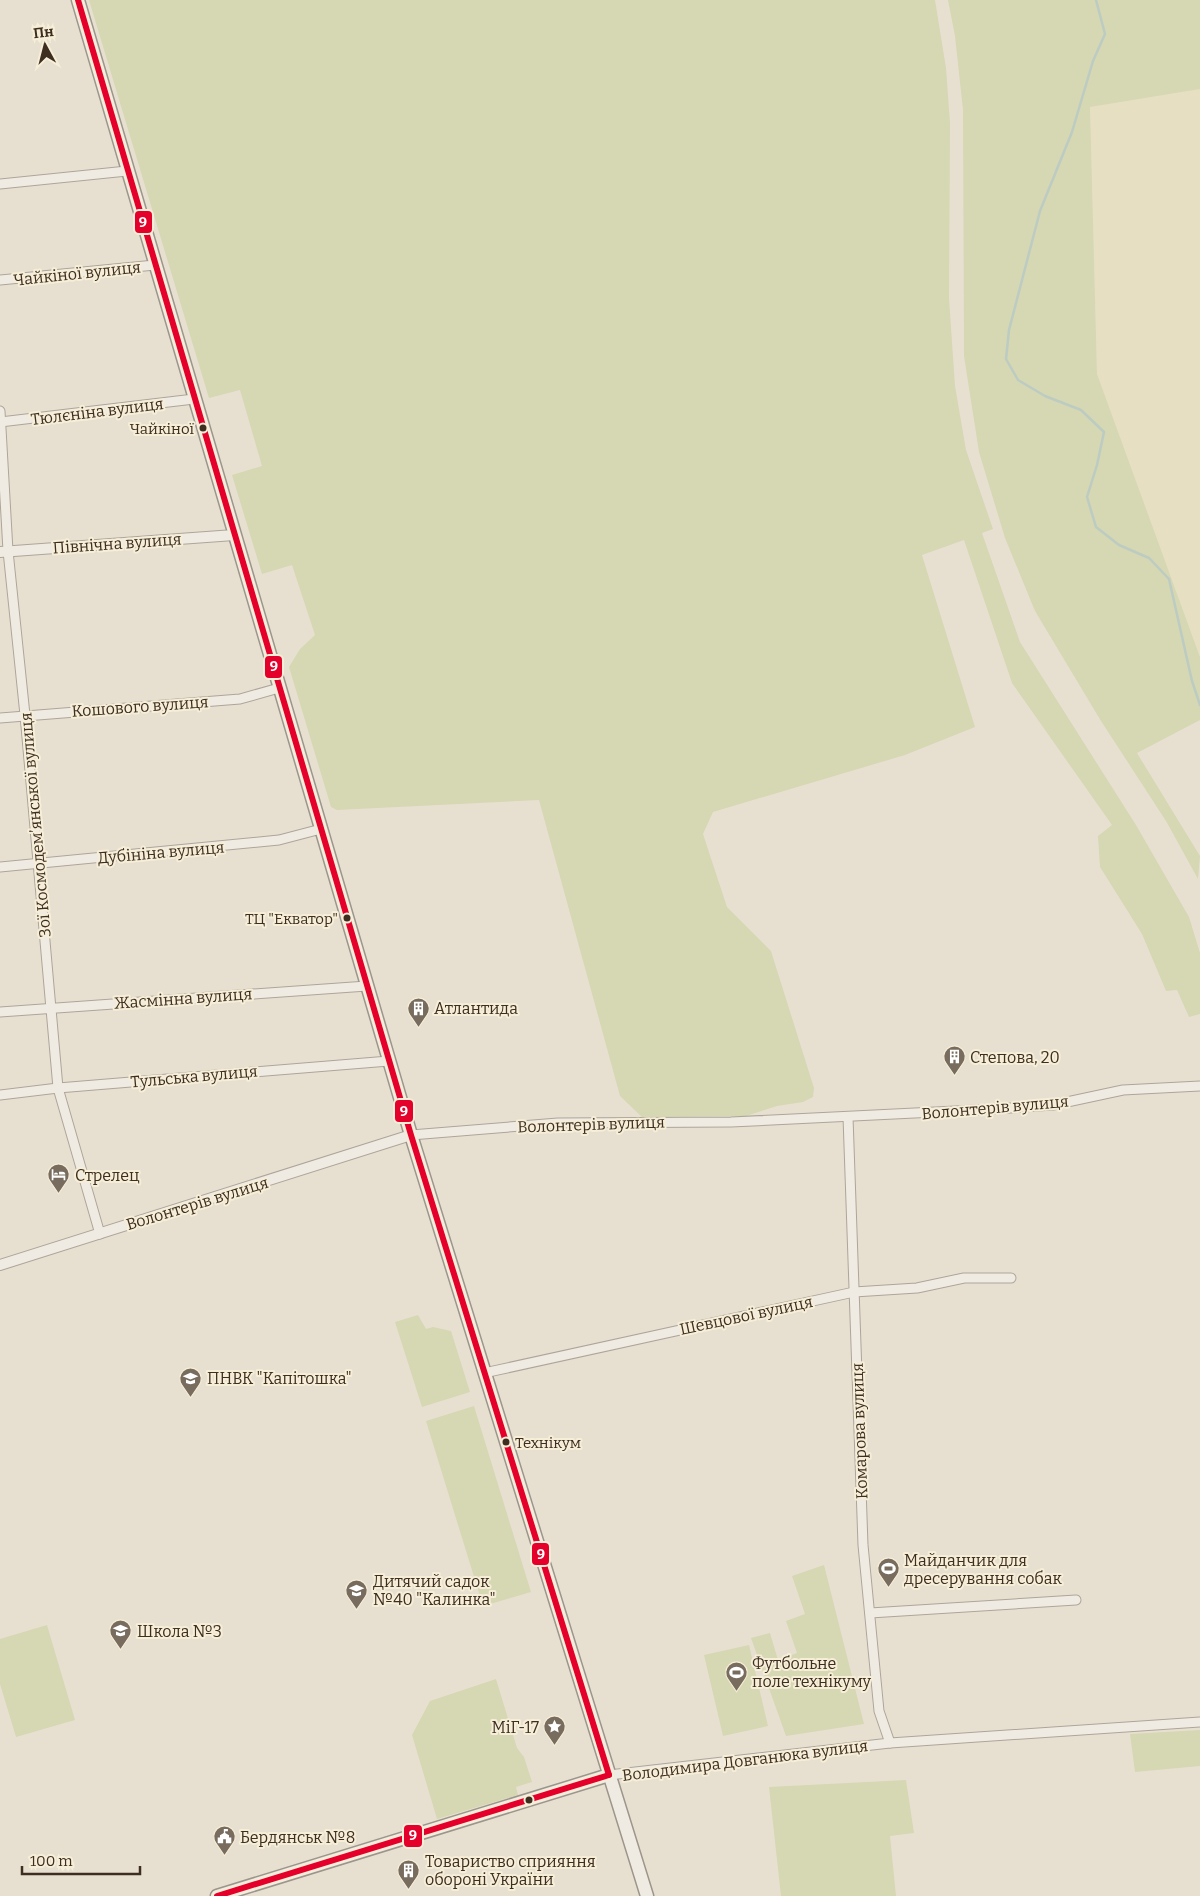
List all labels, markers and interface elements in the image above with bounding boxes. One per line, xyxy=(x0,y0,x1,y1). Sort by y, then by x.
north arrow xyxy=(20,20,70,70)
text: Пн xyxy=(32,23,55,42)
line badge: 9 xyxy=(134,210,153,234)
text: 9 xyxy=(139,214,147,231)
street label: Чайкіної вулиця xyxy=(12,257,142,290)
street label: Тюлєніна вулиця xyxy=(30,394,165,429)
place label: Чайкіної xyxy=(130,420,195,438)
marker: Чайкіної xyxy=(198,423,208,433)
street label: Північна вулиця xyxy=(52,530,182,557)
line badge: 9 xyxy=(264,655,283,679)
text: 9 xyxy=(270,658,278,675)
street label: Кошового вулиця xyxy=(71,692,209,721)
street label: Зої Космодем’янської вулиця xyxy=(16,712,55,938)
street label: Дубініна вулиця xyxy=(97,837,225,868)
place label: ТЦ "Екватор" xyxy=(245,910,338,928)
marker: ТЦ "Екватор" xyxy=(342,913,352,923)
street label: Жасмінна вулиця xyxy=(113,984,253,1013)
building icon: Атлантида xyxy=(406,996,430,1027)
place label: Атлантида xyxy=(434,999,518,1018)
building icon: Степова, 20 xyxy=(942,1045,966,1076)
place label: Степова, 20 xyxy=(970,1048,1060,1067)
street label: Тульська вулиця xyxy=(130,1061,259,1092)
street label: Волонтерів вулиця xyxy=(921,1092,1070,1123)
line badge: 9 xyxy=(394,1099,414,1123)
text: 9 xyxy=(400,1103,408,1120)
street label: Волонтерів вулиця xyxy=(517,1112,665,1137)
hotel icon: Стрелец xyxy=(47,1163,71,1194)
place label: Стрелец xyxy=(75,1166,140,1185)
street label: Волонтерів вулиця xyxy=(124,1173,271,1234)
street label: Шевцової вулиця xyxy=(678,1292,815,1339)
street label: Комарова вулиця xyxy=(848,1362,871,1500)
school or university icon: ПНВК "Капітошка" xyxy=(179,1366,203,1397)
place label: ПНВК "Капітошка" xyxy=(207,1369,352,1388)
place label: Технікум xyxy=(515,1434,581,1452)
marker: Технікум xyxy=(501,1437,511,1447)
line badge: 9 xyxy=(531,1542,550,1566)
text: 9 xyxy=(537,1546,545,1563)
place label: Майданчик для дресерування собак xyxy=(904,1551,1063,1588)
sports icon: Майданчик для дресерування собак xyxy=(876,1557,900,1588)
place label: Дитячий садок №40 "Калинка" xyxy=(373,1572,496,1609)
school or university icon: Дитячий садок №40 "Калинка" xyxy=(345,1578,369,1609)
school or university icon: Школа №3 xyxy=(109,1619,133,1650)
place label: Школа №3 xyxy=(137,1622,222,1641)
place label: Футбольне поле технікуму xyxy=(752,1654,872,1691)
sports icon: Футбольне поле технікуму xyxy=(724,1660,748,1691)
place icon: МіГ-17 xyxy=(543,1715,567,1746)
place label: МіГ-17 xyxy=(491,1718,539,1737)
street label: Володимира Довганюка вулиця xyxy=(621,1736,869,1785)
unlabelled marker xyxy=(524,1795,534,1805)
line badge: 9 xyxy=(403,1824,423,1848)
public building icon: Бердянськ №8 xyxy=(212,1825,236,1856)
text: 9 xyxy=(409,1827,417,1844)
place label: Бердянськ №8 xyxy=(240,1828,355,1847)
scale bar xyxy=(22,1844,140,1876)
text: 100 m xyxy=(30,1852,73,1870)
place label: Товариство сприяння обороні України xyxy=(425,1852,596,1889)
building icon: Товариство сприяння обороні України xyxy=(397,1858,421,1889)

